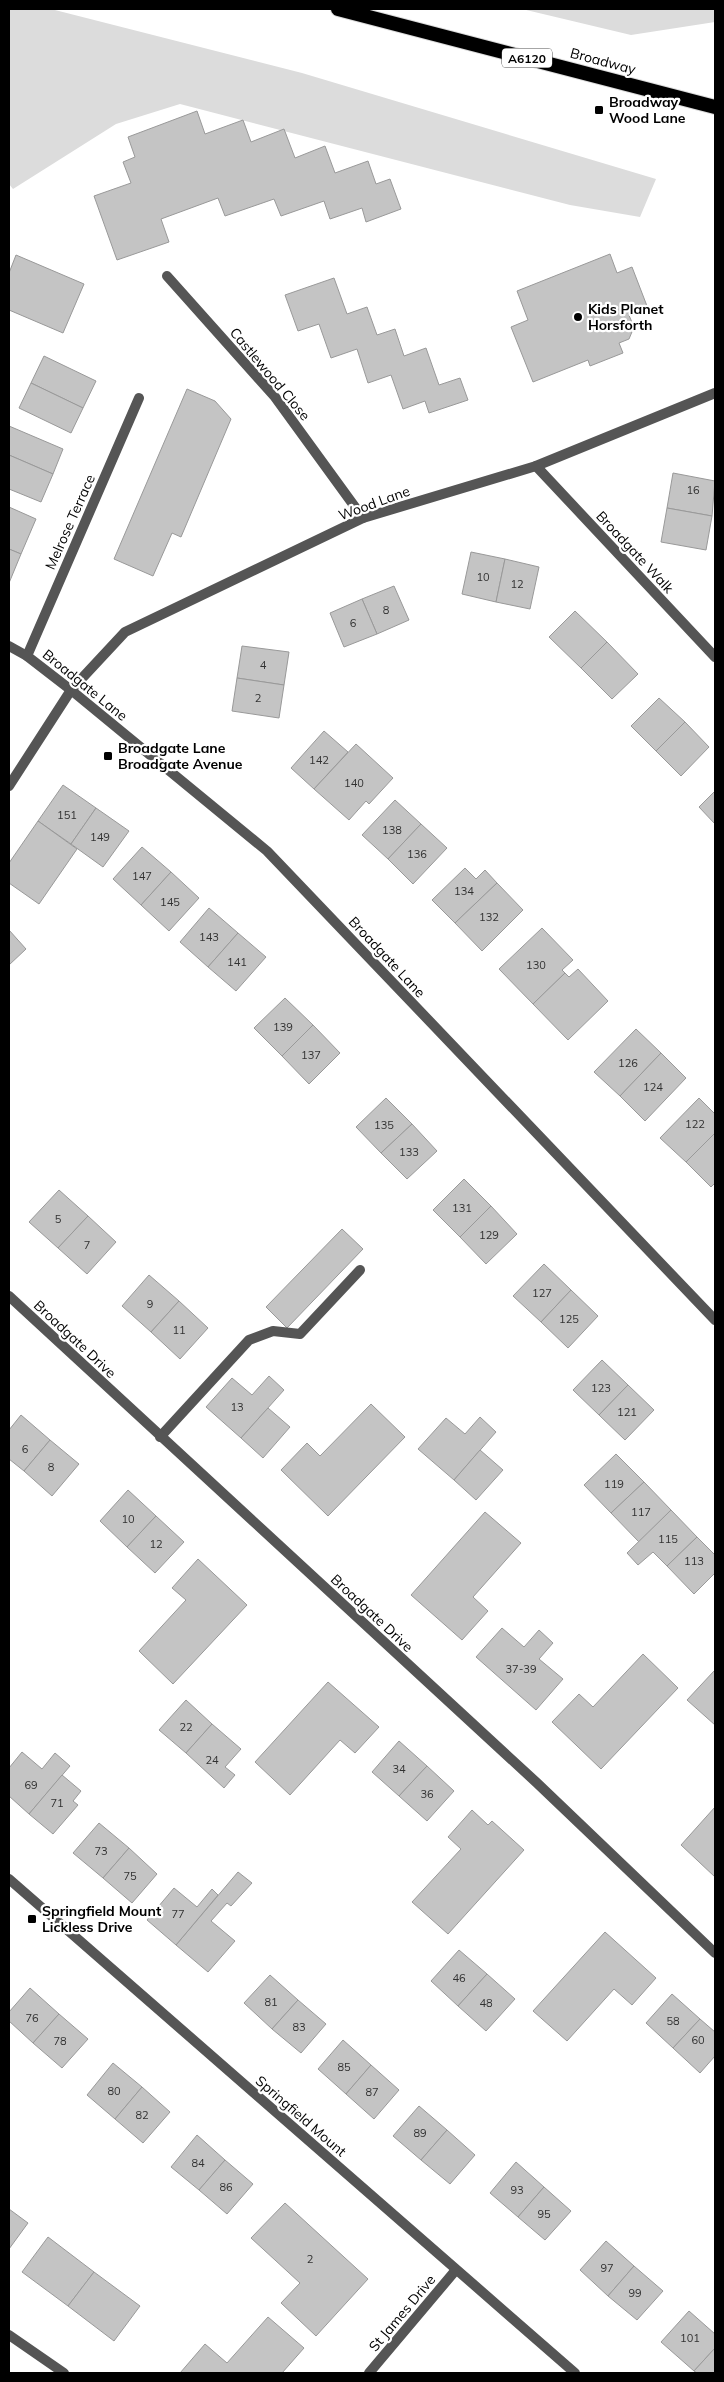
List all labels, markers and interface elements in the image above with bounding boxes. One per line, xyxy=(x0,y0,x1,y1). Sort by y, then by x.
street label: Broadway xyxy=(568,44,638,79)
road number: A6120 xyxy=(502,48,552,68)
place label: Broadway Wood Lane xyxy=(609,93,686,127)
marker: Broadway Wood Lane xyxy=(593,104,605,116)
place label: Kids Planet Horsforth xyxy=(588,300,664,334)
marker: Kids Planet Horsforth xyxy=(572,311,584,323)
street label: Castlewood Close xyxy=(226,324,314,424)
street label: Melrose Terrace xyxy=(41,472,99,572)
street label: Wood Lane xyxy=(336,482,412,524)
house number: 16 xyxy=(686,483,700,497)
street label: Broadgate Walk xyxy=(592,507,678,597)
house number: 10 xyxy=(476,570,490,584)
house number: 12 xyxy=(510,577,524,591)
house number: 8 xyxy=(383,603,390,617)
house number: 6 xyxy=(350,616,357,630)
street label: Broadgate Lane xyxy=(39,645,131,725)
house number: 4 xyxy=(260,658,267,672)
house number: 2 xyxy=(255,691,262,705)
place label: Broadgate Lane Broadgate Avenue xyxy=(118,739,243,773)
marker: Broadgate Lane Broadgate Avenue xyxy=(102,750,114,762)
house number: 142 xyxy=(309,753,329,767)
house number: 140 xyxy=(344,776,364,790)
house number: 151 xyxy=(57,808,77,822)
house number: 138 xyxy=(382,823,402,837)
house number: 149 xyxy=(90,830,110,844)
house number: 136 xyxy=(407,847,427,861)
house number: 147 xyxy=(132,869,152,883)
house number: 134 xyxy=(454,884,474,898)
house number: 145 xyxy=(160,895,180,909)
house number: 132 xyxy=(479,910,499,924)
street label: Broadgate Lane xyxy=(345,913,429,1001)
house number: 143 xyxy=(199,930,219,944)
house number: 141 xyxy=(227,955,247,969)
house number: 130 xyxy=(526,958,546,972)
house number: 139 xyxy=(273,1020,293,1034)
house number: 137 xyxy=(301,1048,321,1062)
house number: 126 xyxy=(618,1056,638,1070)
house number: 124 xyxy=(643,1080,663,1094)
house number: 122 xyxy=(685,1117,705,1131)
house number: 135 xyxy=(374,1118,394,1132)
house number: 133 xyxy=(399,1145,419,1159)
house number: 131 xyxy=(452,1201,472,1215)
house number: 5 xyxy=(55,1212,62,1226)
house number: 129 xyxy=(479,1228,499,1242)
house number: 7 xyxy=(84,1238,90,1252)
house number: 127 xyxy=(532,1286,552,1300)
street label: Broadgate Drive xyxy=(30,1296,120,1382)
house number: 9 xyxy=(147,1297,153,1311)
house number: 125 xyxy=(559,1312,579,1326)
house number: 11 xyxy=(172,1323,186,1337)
house number: 123 xyxy=(591,1381,611,1395)
house number: 13 xyxy=(230,1400,244,1414)
house number: 121 xyxy=(617,1405,637,1419)
house number: 6 xyxy=(22,1442,29,1456)
house number: 8 xyxy=(48,1460,55,1474)
house number: 119 xyxy=(604,1477,624,1491)
house number: 117 xyxy=(631,1505,651,1519)
house number: 10 xyxy=(121,1512,135,1526)
house number: 115 xyxy=(658,1532,678,1546)
house number: 12 xyxy=(149,1537,163,1551)
house number: 113 xyxy=(684,1554,704,1568)
street label: Broadgate Drive xyxy=(327,1570,417,1656)
house number: 37-39 xyxy=(505,1662,537,1676)
house number: 22 xyxy=(179,1720,193,1734)
house number: 24 xyxy=(205,1753,219,1767)
house number: 34 xyxy=(392,1762,406,1776)
house number: 69 xyxy=(24,1778,38,1792)
house number: 36 xyxy=(420,1787,434,1801)
house number: 71 xyxy=(50,1796,64,1810)
house number: 73 xyxy=(94,1844,108,1858)
house number: 75 xyxy=(123,1869,137,1883)
place label: Springfield Mount Lickless Drive xyxy=(42,1902,162,1936)
house number: 77 xyxy=(171,1907,185,1921)
marker: Springfield Mount Lickless Drive xyxy=(26,1913,38,1925)
house number: 46 xyxy=(452,1971,466,1985)
house number: 81 xyxy=(264,1995,278,2009)
house number: 48 xyxy=(479,1996,493,2010)
house number: 76 xyxy=(25,2011,39,2025)
house number: 58 xyxy=(666,2014,680,2028)
house number: 83 xyxy=(292,2020,306,2034)
house number: 60 xyxy=(691,2033,705,2047)
house number: 78 xyxy=(53,2034,67,2048)
house number: 85 xyxy=(337,2060,351,2074)
street label: Springfield Mount xyxy=(252,2072,350,2160)
house number: 80 xyxy=(107,2084,121,2098)
house number: 87 xyxy=(365,2085,379,2099)
house number: 82 xyxy=(135,2108,149,2122)
house number: 89 xyxy=(413,2126,427,2140)
house number: 84 xyxy=(191,2156,205,2170)
house number: 86 xyxy=(219,2180,233,2194)
house number: 93 xyxy=(510,2183,524,2197)
house number: 95 xyxy=(537,2207,551,2221)
house number: 2 xyxy=(307,2252,314,2266)
house number: 97 xyxy=(600,2261,614,2275)
street label: St James Drive xyxy=(365,2271,439,2355)
house number: 99 xyxy=(628,2286,642,2300)
house number: 101 xyxy=(680,2331,700,2345)

